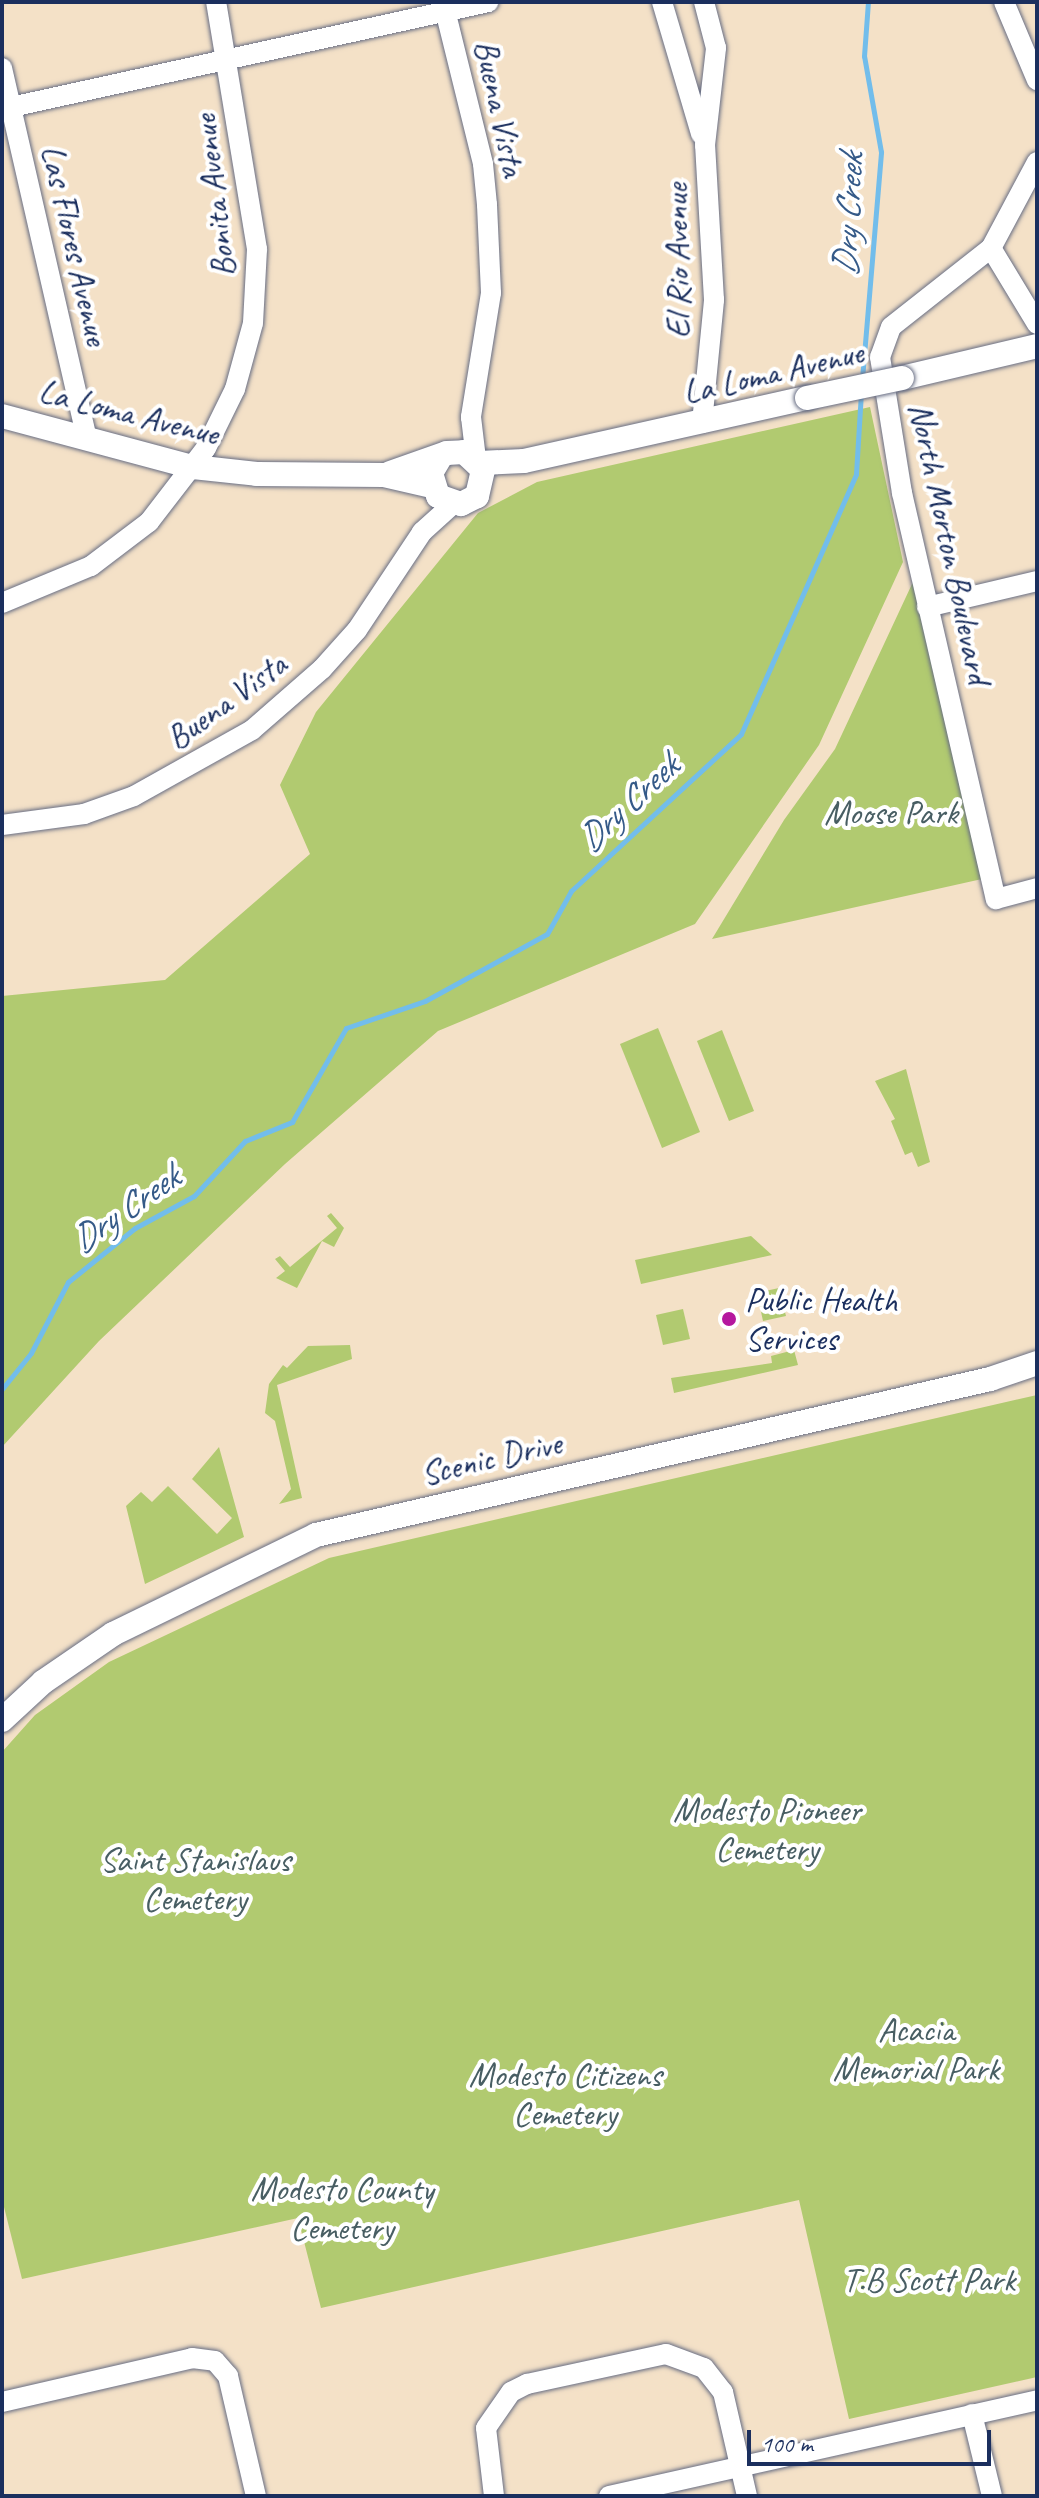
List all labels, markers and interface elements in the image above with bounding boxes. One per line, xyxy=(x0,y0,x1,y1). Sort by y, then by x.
street label: Buena Vista xyxy=(466,36,534,180)
street label: Bonita Avenue xyxy=(184,113,244,279)
street label: Las Flores Avenue xyxy=(32,141,118,349)
water label: Dry Creek xyxy=(823,153,873,277)
street label: El Rio Avenue xyxy=(655,183,699,339)
street label: La Loma Avenue xyxy=(679,332,867,412)
street label: La Loma Avenue xyxy=(35,370,223,454)
street label: North Morton Boulevard xyxy=(900,399,1000,687)
street label: Buena Vista xyxy=(158,644,294,758)
water label: Dry Creek xyxy=(569,746,687,860)
park label: Moose Park xyxy=(824,793,958,833)
water label: Dry Creek xyxy=(63,1156,187,1262)
place label: Public Health Services xyxy=(745,1279,896,1358)
marker: Public Health Services xyxy=(720,1310,738,1328)
street label: Scenic Drive xyxy=(417,1422,565,1494)
park label: Modesto Pioneer Cemetery xyxy=(673,1789,861,1868)
park label: Saint Stanislaus Cemetery xyxy=(99,1839,291,1918)
park label: Acacia Memorial Park xyxy=(832,2009,1000,2088)
park label: Modesto Citizens Cemetery xyxy=(469,2054,661,2134)
park label: Modesto County Cemetery xyxy=(251,2168,433,2248)
park label: T.B Scott Park xyxy=(843,2260,1015,2300)
scale bar xyxy=(751,2414,995,2464)
text: 100 m xyxy=(761,2429,813,2459)

